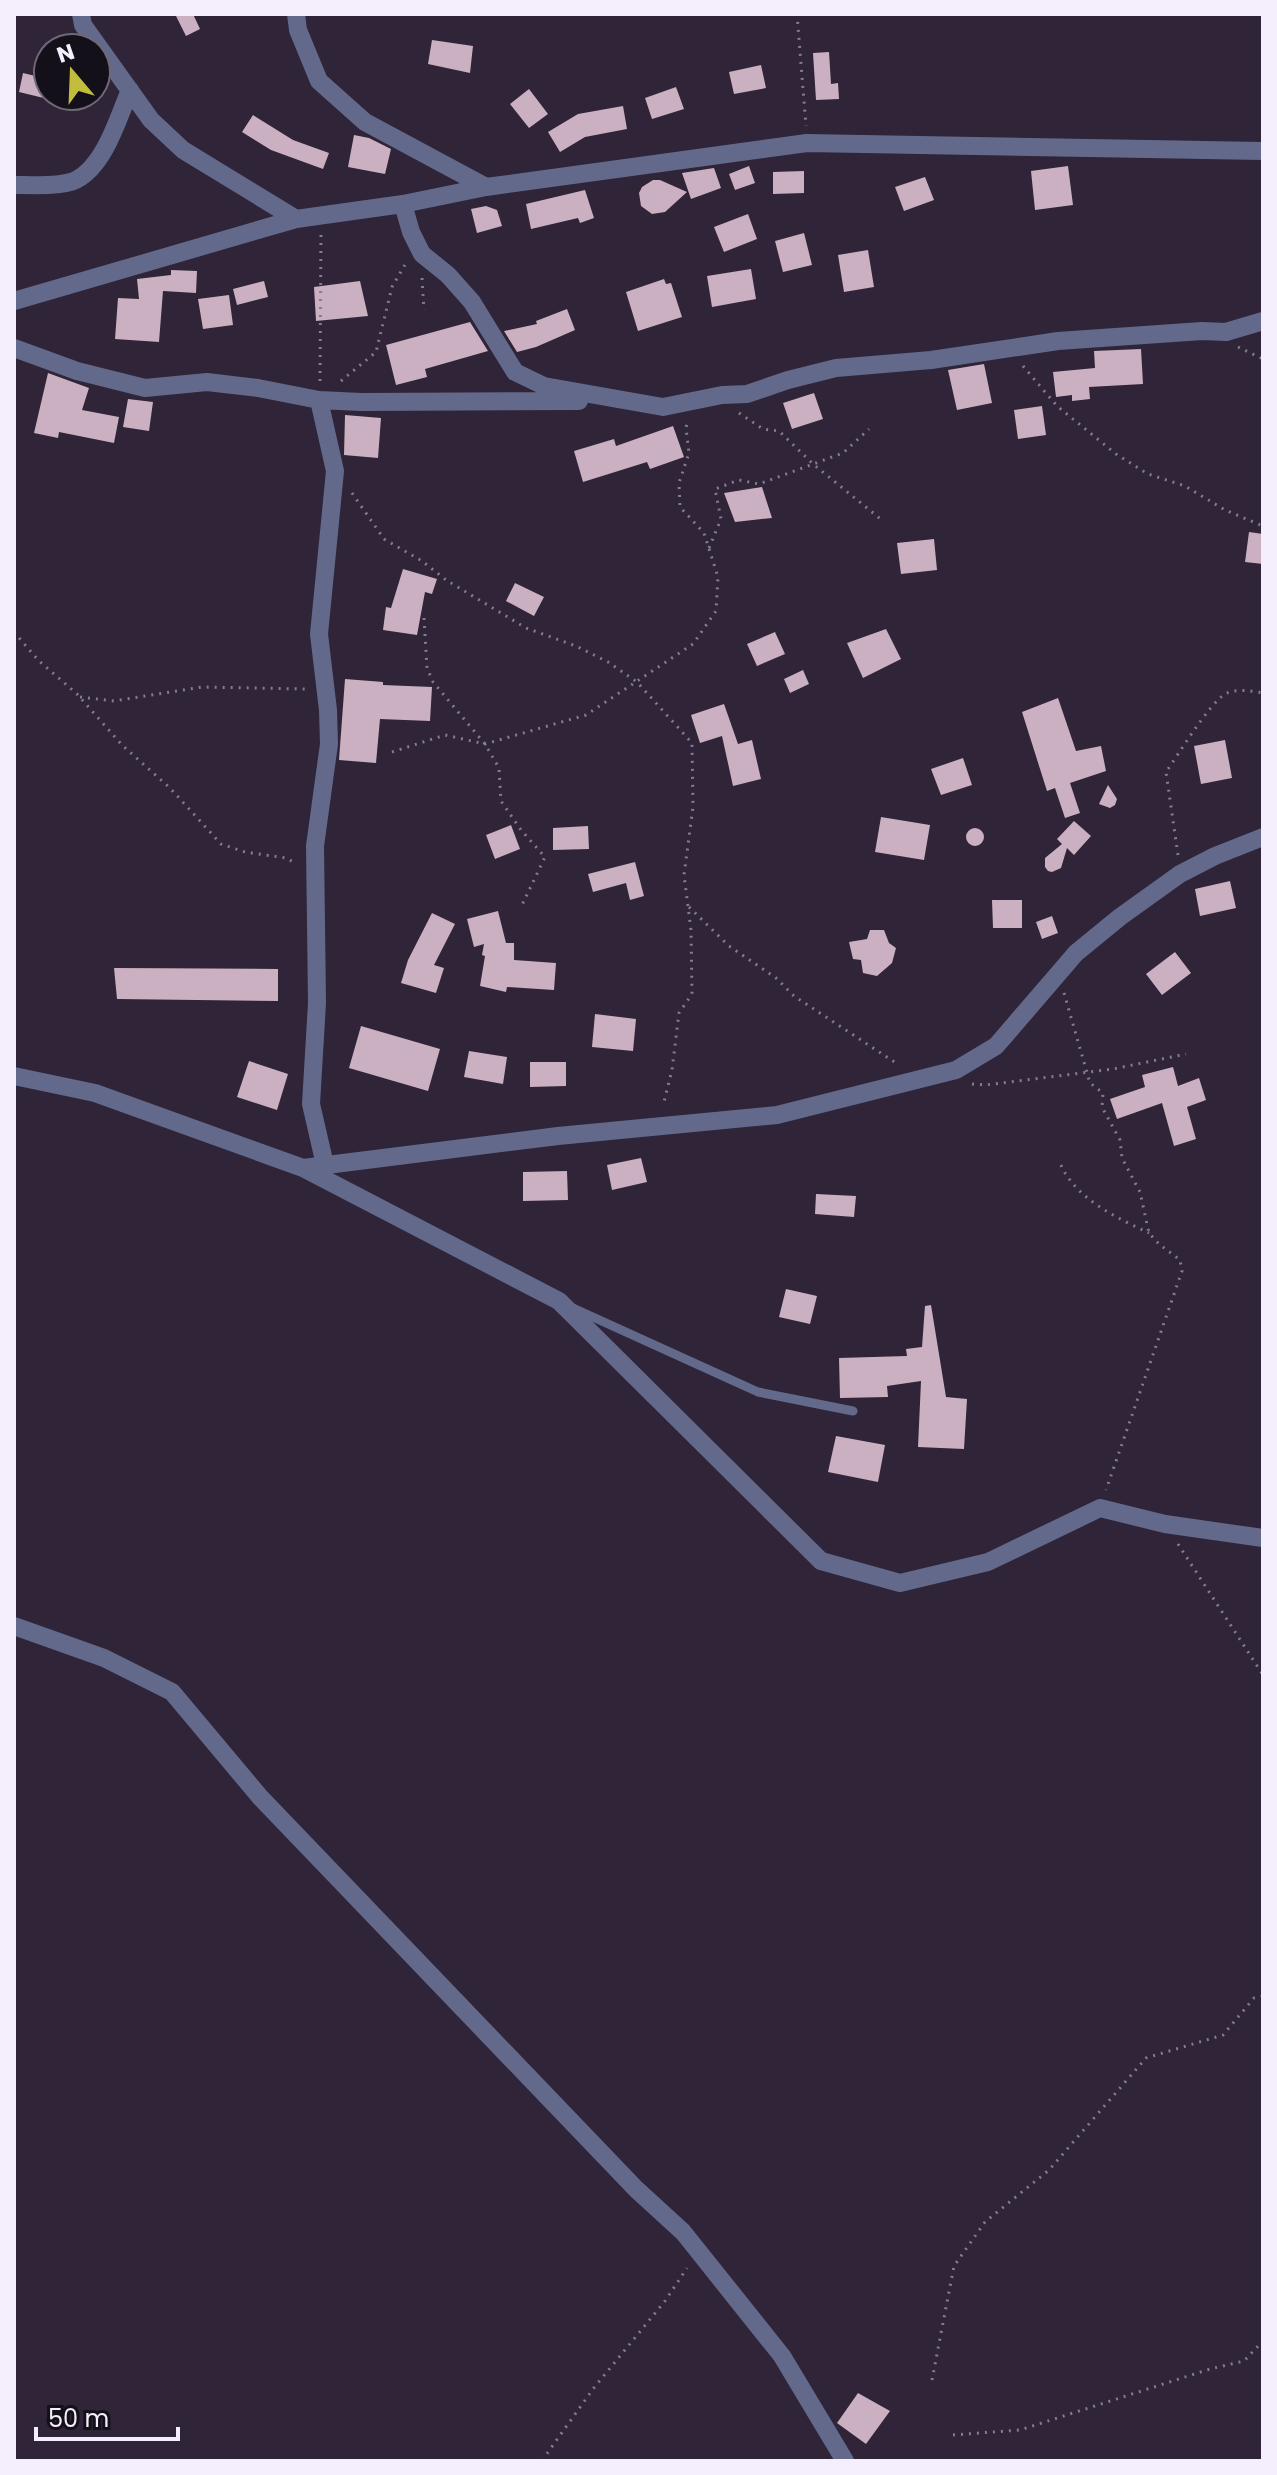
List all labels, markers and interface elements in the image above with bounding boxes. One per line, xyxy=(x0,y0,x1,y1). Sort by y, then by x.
north arrow xyxy=(32,32,112,112)
text: N xyxy=(53,36,79,71)
scale bar xyxy=(36,2391,178,2441)
text: 50 m xyxy=(48,2402,109,2435)

